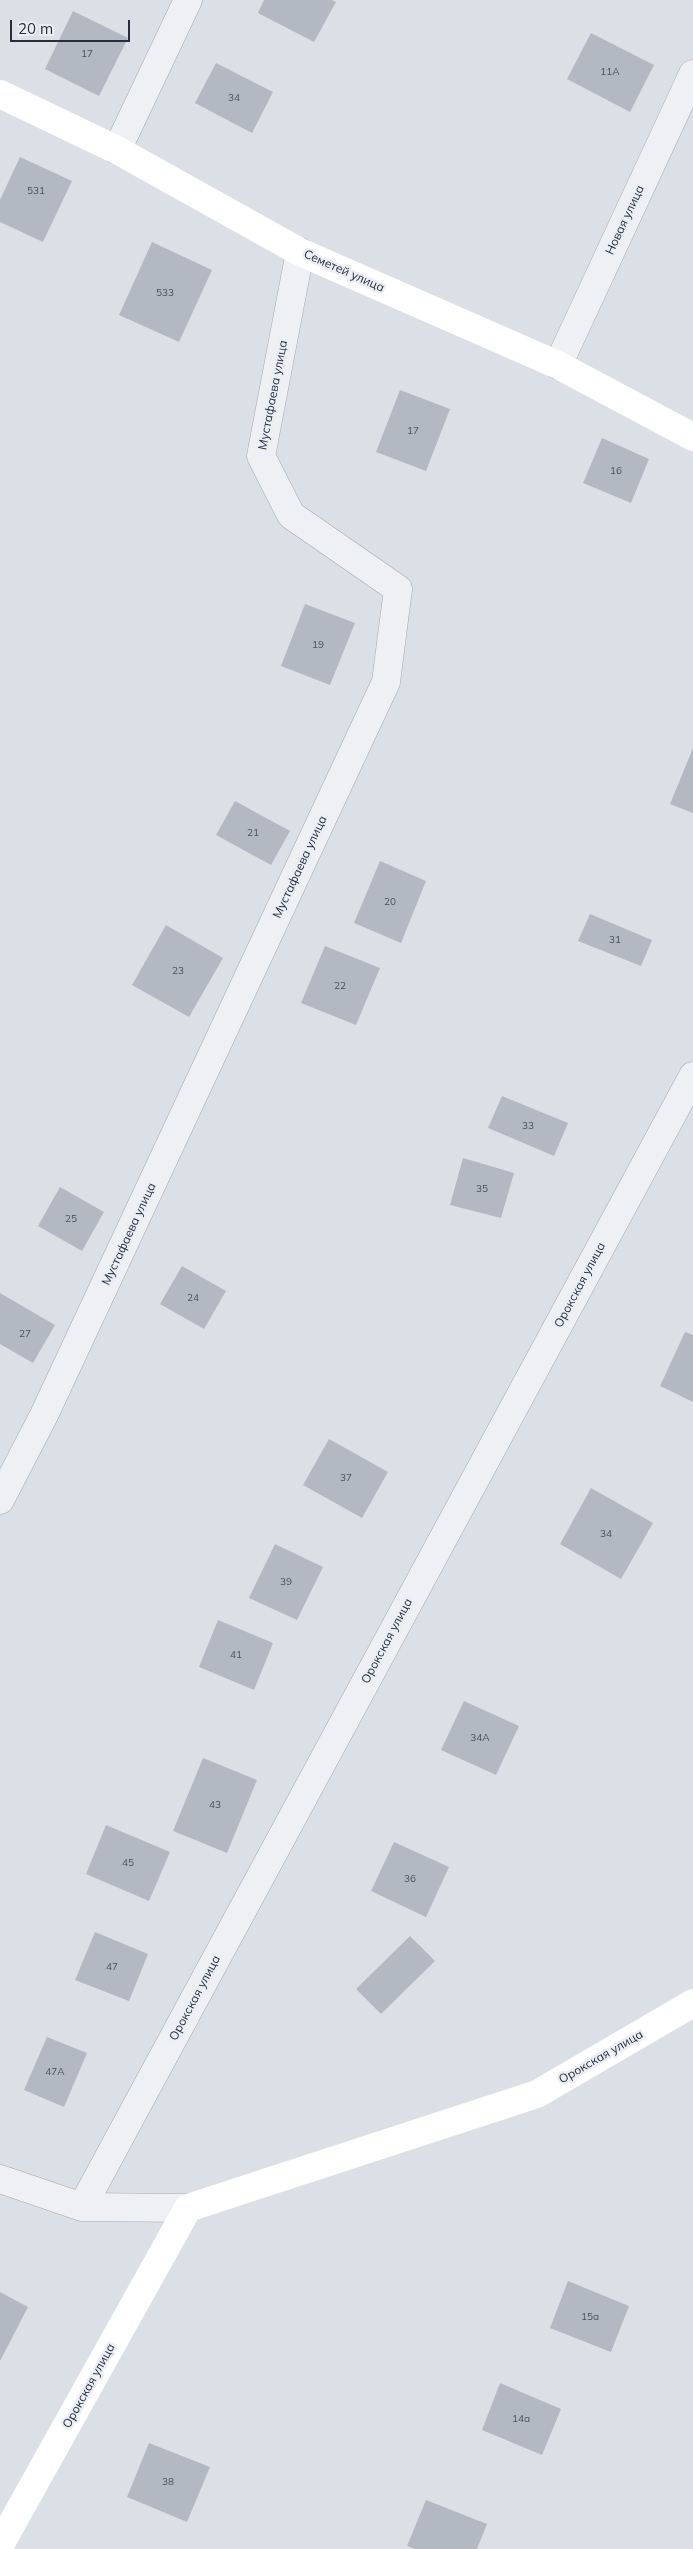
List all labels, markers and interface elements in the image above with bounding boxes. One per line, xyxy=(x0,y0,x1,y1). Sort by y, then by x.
scale bar xyxy=(12,10,132,42)
text: 20 m xyxy=(18,19,53,38)
house number: 17 xyxy=(81,48,93,60)
house number: 11А xyxy=(600,66,620,78)
house number: 34 xyxy=(228,92,240,104)
street label: Новая улица xyxy=(603,183,647,257)
house number: 531 xyxy=(27,185,45,197)
street label: Семетей улица xyxy=(301,247,387,295)
house number: 533 xyxy=(156,287,174,299)
street label: Мустафаева улица xyxy=(255,339,291,451)
house number: 17 xyxy=(407,425,419,437)
house number: 16 xyxy=(610,465,622,477)
house number: 19 xyxy=(312,639,324,651)
street label: Мустафаева улица xyxy=(270,813,330,921)
house number: 21 xyxy=(247,827,259,839)
house number: 20 xyxy=(384,896,396,908)
house number: 31 xyxy=(609,934,621,946)
house number: 23 xyxy=(172,965,184,977)
house number: 22 xyxy=(334,980,346,992)
house number: 33 xyxy=(522,1120,534,1132)
street label: Мустафаева улица xyxy=(99,1180,159,1288)
house number: 35 xyxy=(476,1183,488,1195)
house number: 25 xyxy=(65,1213,77,1225)
street label: Орокская улица xyxy=(551,1240,609,1330)
house number: 24 xyxy=(187,1292,199,1304)
house number: 27 xyxy=(19,1328,31,1340)
house number: 37 xyxy=(340,1472,352,1484)
house number: 34 xyxy=(600,1528,612,1540)
house number: 39 xyxy=(280,1576,292,1588)
street label: Орокская улица xyxy=(358,1596,416,1686)
house number: 41 xyxy=(230,1649,242,1661)
house number: 34А xyxy=(470,1732,490,1744)
house number: 43 xyxy=(209,1799,221,1811)
house number: 45 xyxy=(122,1857,134,1869)
house number: 36 xyxy=(404,1873,416,1885)
street label: Орокская улица xyxy=(166,1953,224,2043)
house number: 47 xyxy=(106,1961,118,1973)
street label: Орокская улица xyxy=(556,2027,646,2087)
house number: 47А xyxy=(45,2066,65,2078)
house number: 15а xyxy=(581,2311,599,2323)
street label: Орокская улица xyxy=(60,2341,118,2431)
house number: 14а xyxy=(512,2413,530,2425)
house number: 38 xyxy=(162,2476,174,2488)

